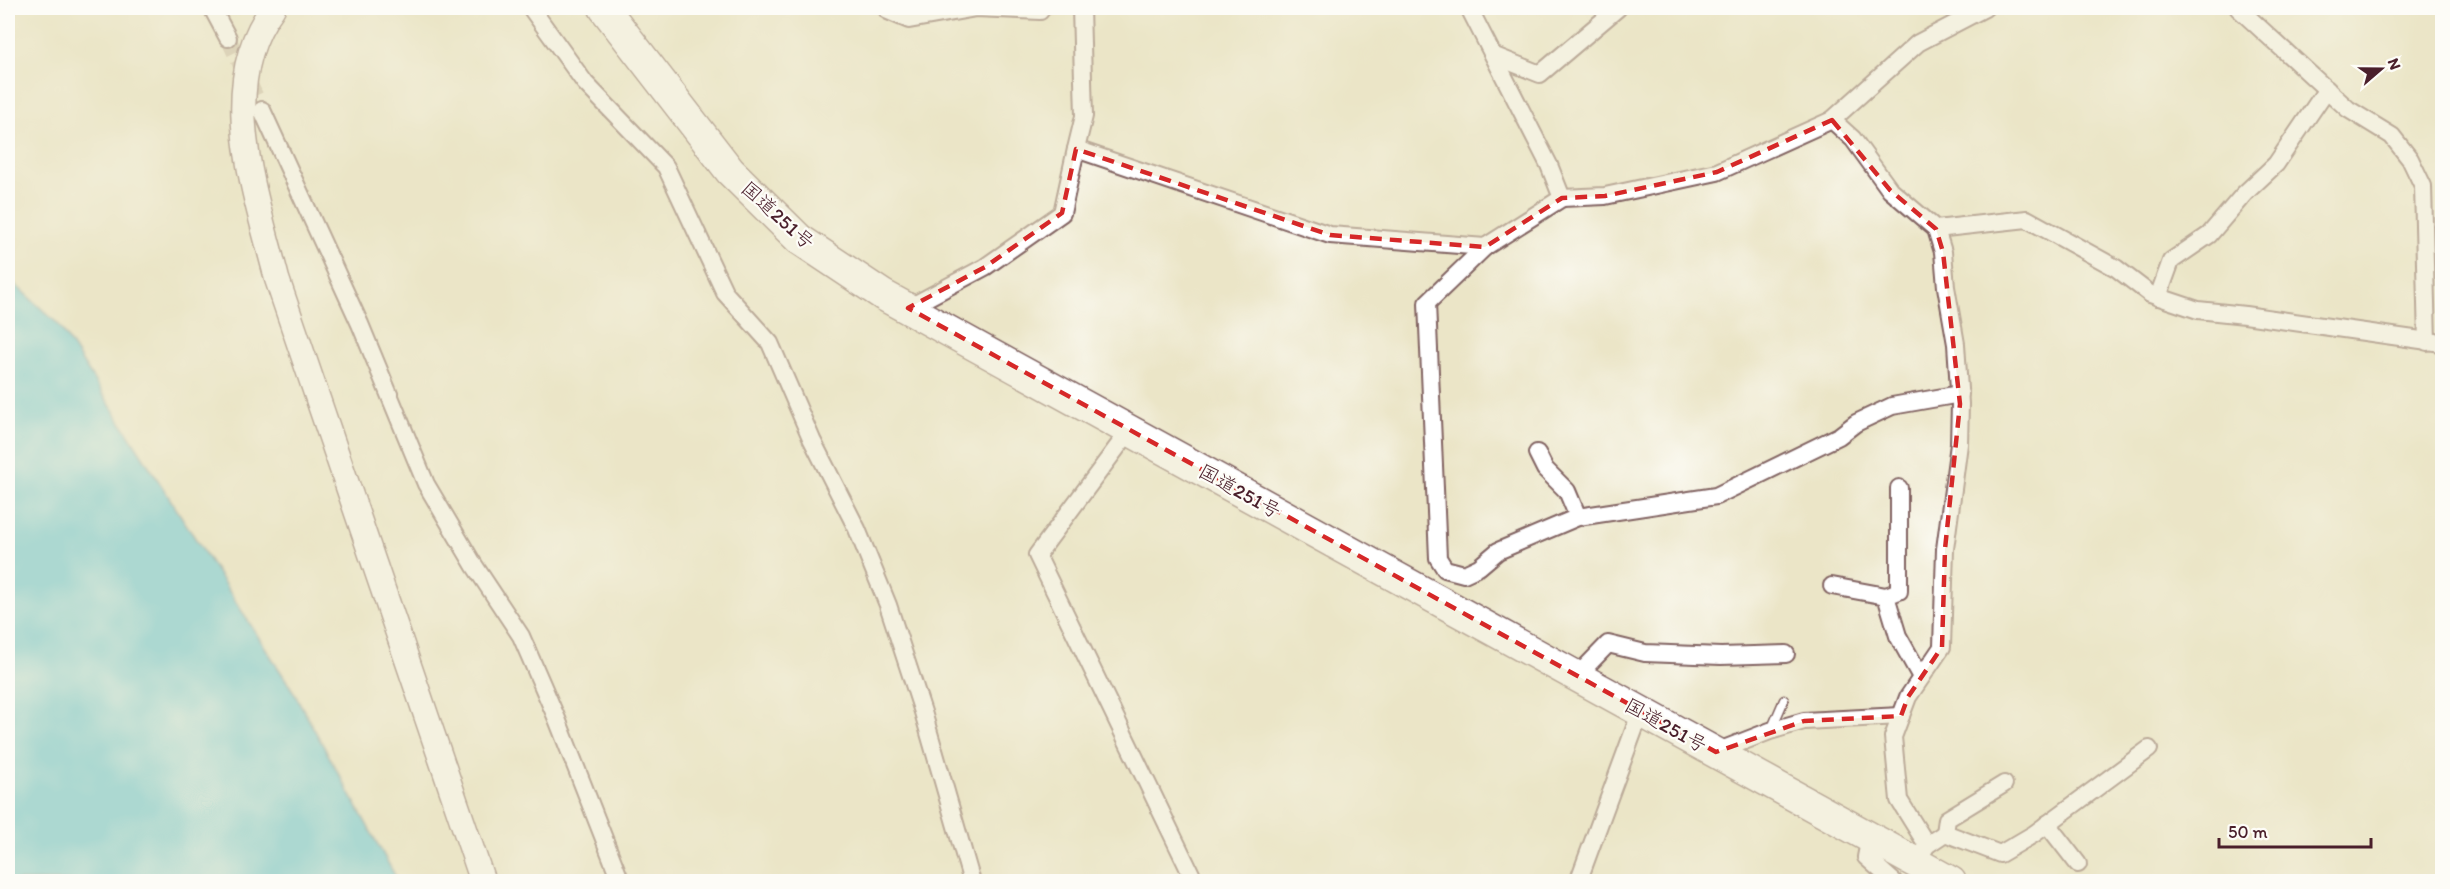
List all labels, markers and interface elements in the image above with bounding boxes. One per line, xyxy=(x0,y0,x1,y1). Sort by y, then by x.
north arrow xyxy=(2351,39,2411,99)
text: N xyxy=(2384,56,2405,72)
street label: 国道251号 xyxy=(736,176,820,254)
street label: 国道251号 xyxy=(1195,459,1285,523)
street label: 国道251号 xyxy=(1621,693,1711,757)
scale bar xyxy=(2219,811,2370,849)
text: 50 m xyxy=(2228,821,2268,843)

